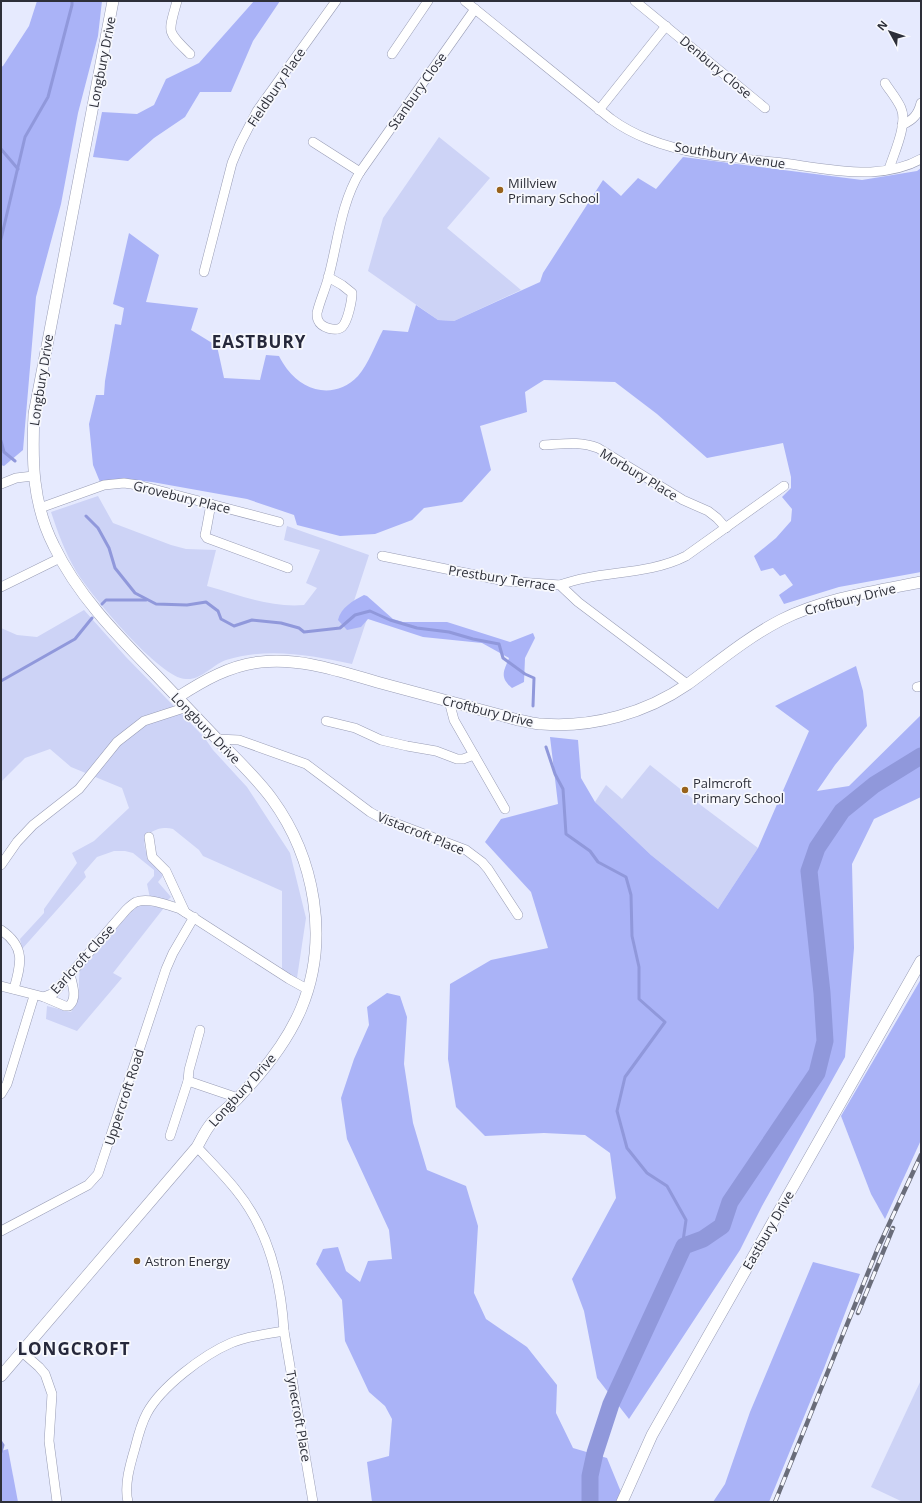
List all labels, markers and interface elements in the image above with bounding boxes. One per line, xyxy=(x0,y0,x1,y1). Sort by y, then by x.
north arrow xyxy=(870,12,910,52)
street label: Longbury Drive xyxy=(84,15,120,109)
text: N xyxy=(873,17,891,34)
street label: Denbury Close xyxy=(676,32,756,102)
street label: Fieldbury Place xyxy=(243,44,309,130)
street label: Stanbury Close xyxy=(384,49,450,133)
street label: Southbury Avenue xyxy=(673,137,787,173)
place label: Millview Primary School xyxy=(508,174,599,207)
marker: Millview Primary School xyxy=(495,185,505,195)
district label: EASTBURY xyxy=(212,330,306,353)
street label: Longbury Drive xyxy=(25,333,57,427)
street label: Morbury Place xyxy=(597,444,681,504)
street label: Grovebury Place xyxy=(132,476,232,518)
street label: Prestbury Terrace xyxy=(447,561,557,595)
street label: Croftbury Drive xyxy=(803,579,897,619)
street label: Longbury Drive xyxy=(167,688,245,768)
street label: Croftbury Drive xyxy=(441,691,535,731)
place label: Palmcroft Primary School xyxy=(693,774,784,807)
marker: Palmcroft Primary School xyxy=(680,785,690,795)
street label: Vistacroft Place xyxy=(375,807,467,859)
street label: Earlcroft Close xyxy=(46,920,118,998)
street label: Uppercroft Road xyxy=(100,1046,148,1148)
street label: Longbury Drive xyxy=(204,1050,280,1130)
street label: Eastbury Drive xyxy=(738,1187,798,1273)
place label: Astron Energy xyxy=(145,1252,230,1270)
marker: Astron Energy xyxy=(132,1256,142,1266)
district label: LONGCROFT xyxy=(17,1337,131,1360)
street label: Tynecroft Place xyxy=(282,1369,316,1463)

